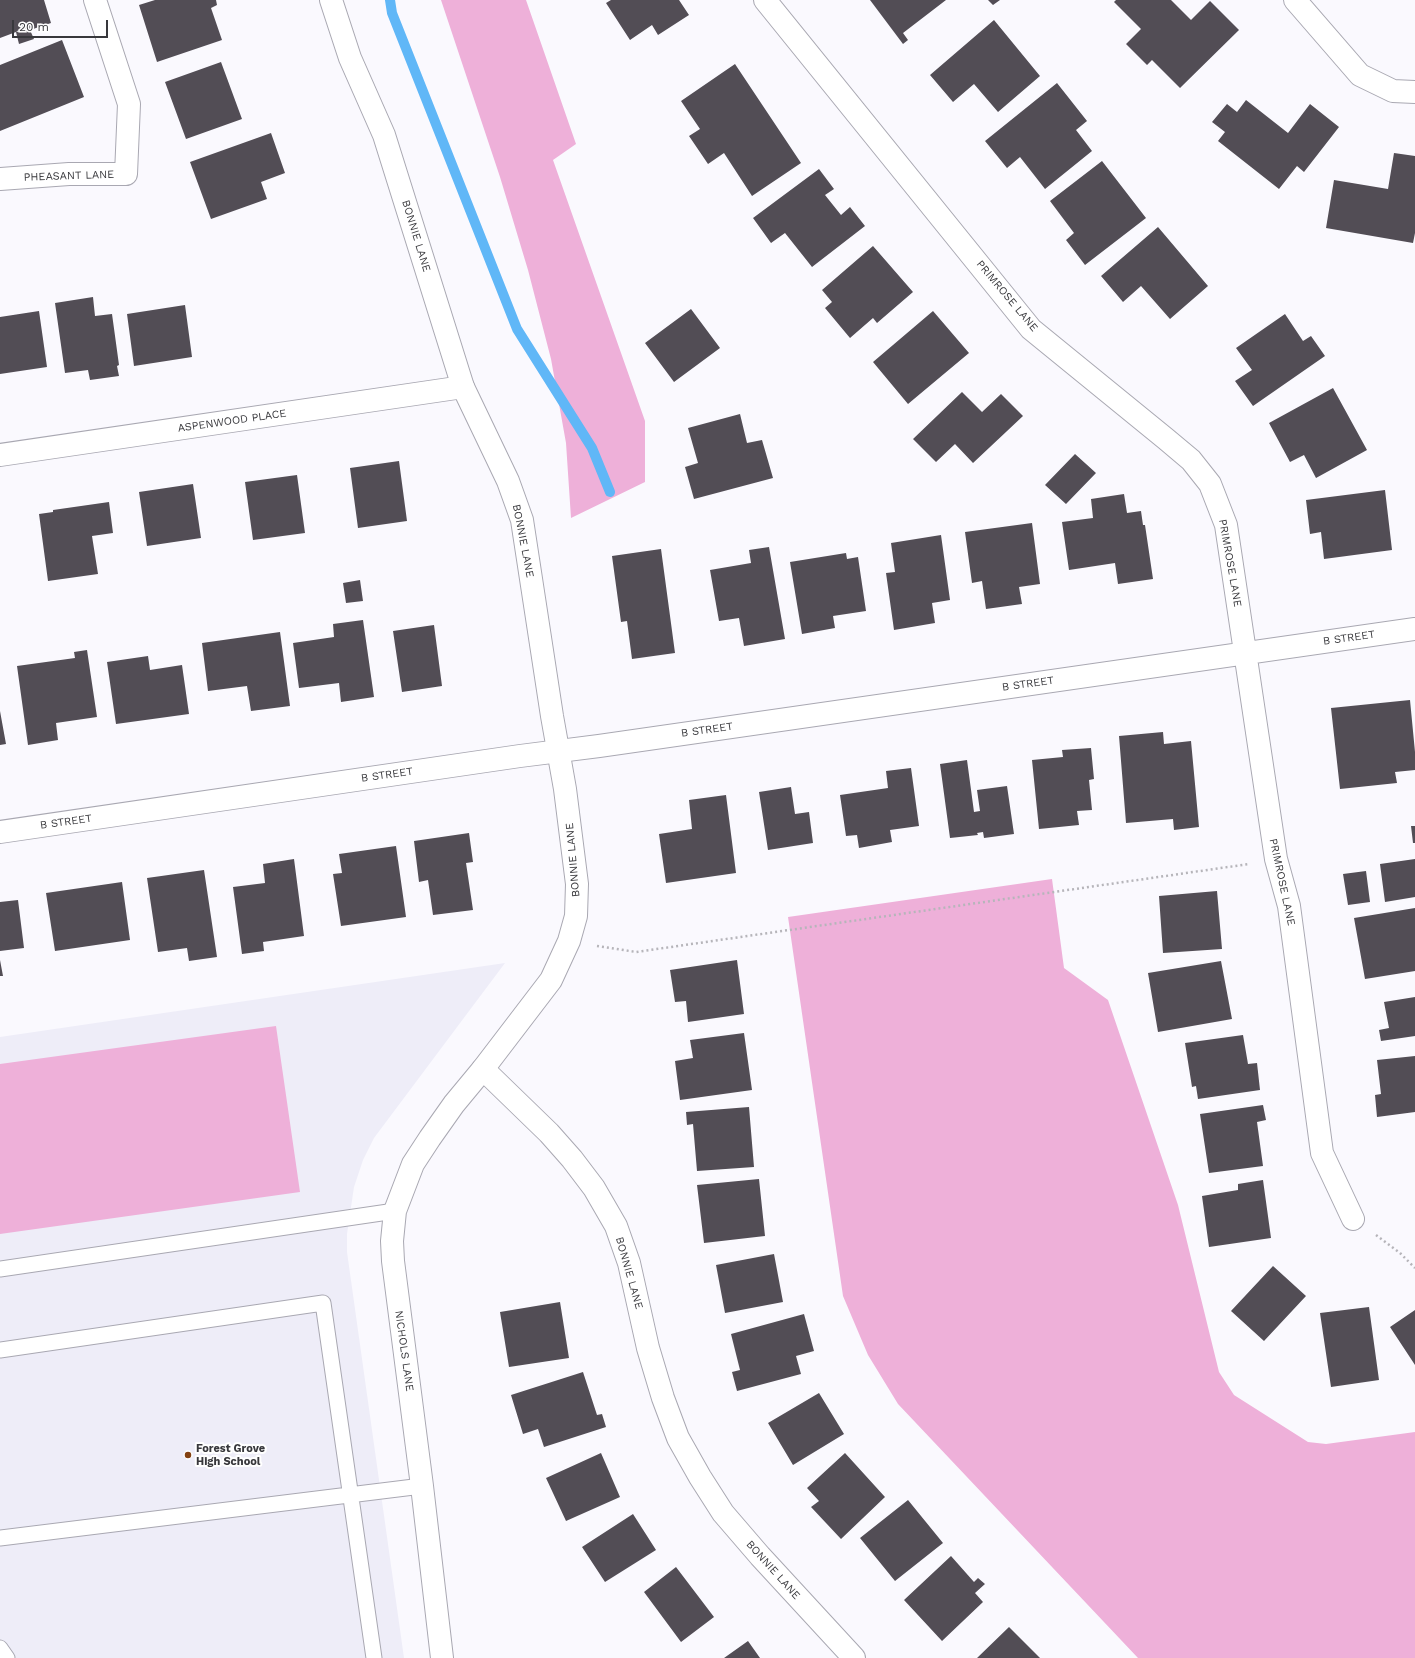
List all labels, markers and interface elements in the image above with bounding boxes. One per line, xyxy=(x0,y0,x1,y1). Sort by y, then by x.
scale bar xyxy=(14,12,110,38)
text: 20 m xyxy=(19,20,49,34)
street label: PHEASANT LANE xyxy=(24,168,114,184)
street label: BONNIE LANE xyxy=(399,198,433,274)
street label: PRIMROSE LANE xyxy=(973,258,1041,334)
street label: ASPENWOOD PLACE xyxy=(177,407,287,435)
street label: BONNIE LANE xyxy=(509,503,537,579)
street label: PRIMROSE LANE xyxy=(1216,518,1244,608)
street label: B STREET xyxy=(1322,628,1376,648)
street label: B STREET xyxy=(1001,674,1055,694)
street label: B STREET xyxy=(680,720,734,740)
street label: B STREET xyxy=(360,765,414,785)
street label: B STREET xyxy=(39,812,93,832)
street label: BONNIE LANE xyxy=(563,822,583,898)
street label: PRIMROSE LANE xyxy=(1266,837,1298,927)
street label: BONNIE LANE xyxy=(612,1235,646,1311)
street label: NICHOLS LANE xyxy=(392,1310,416,1392)
place label: Forest Grove High School xyxy=(196,1442,265,1468)
marker: Forest Grove High School xyxy=(183,1450,193,1460)
street label: BONNIE LANE xyxy=(743,1538,803,1602)

